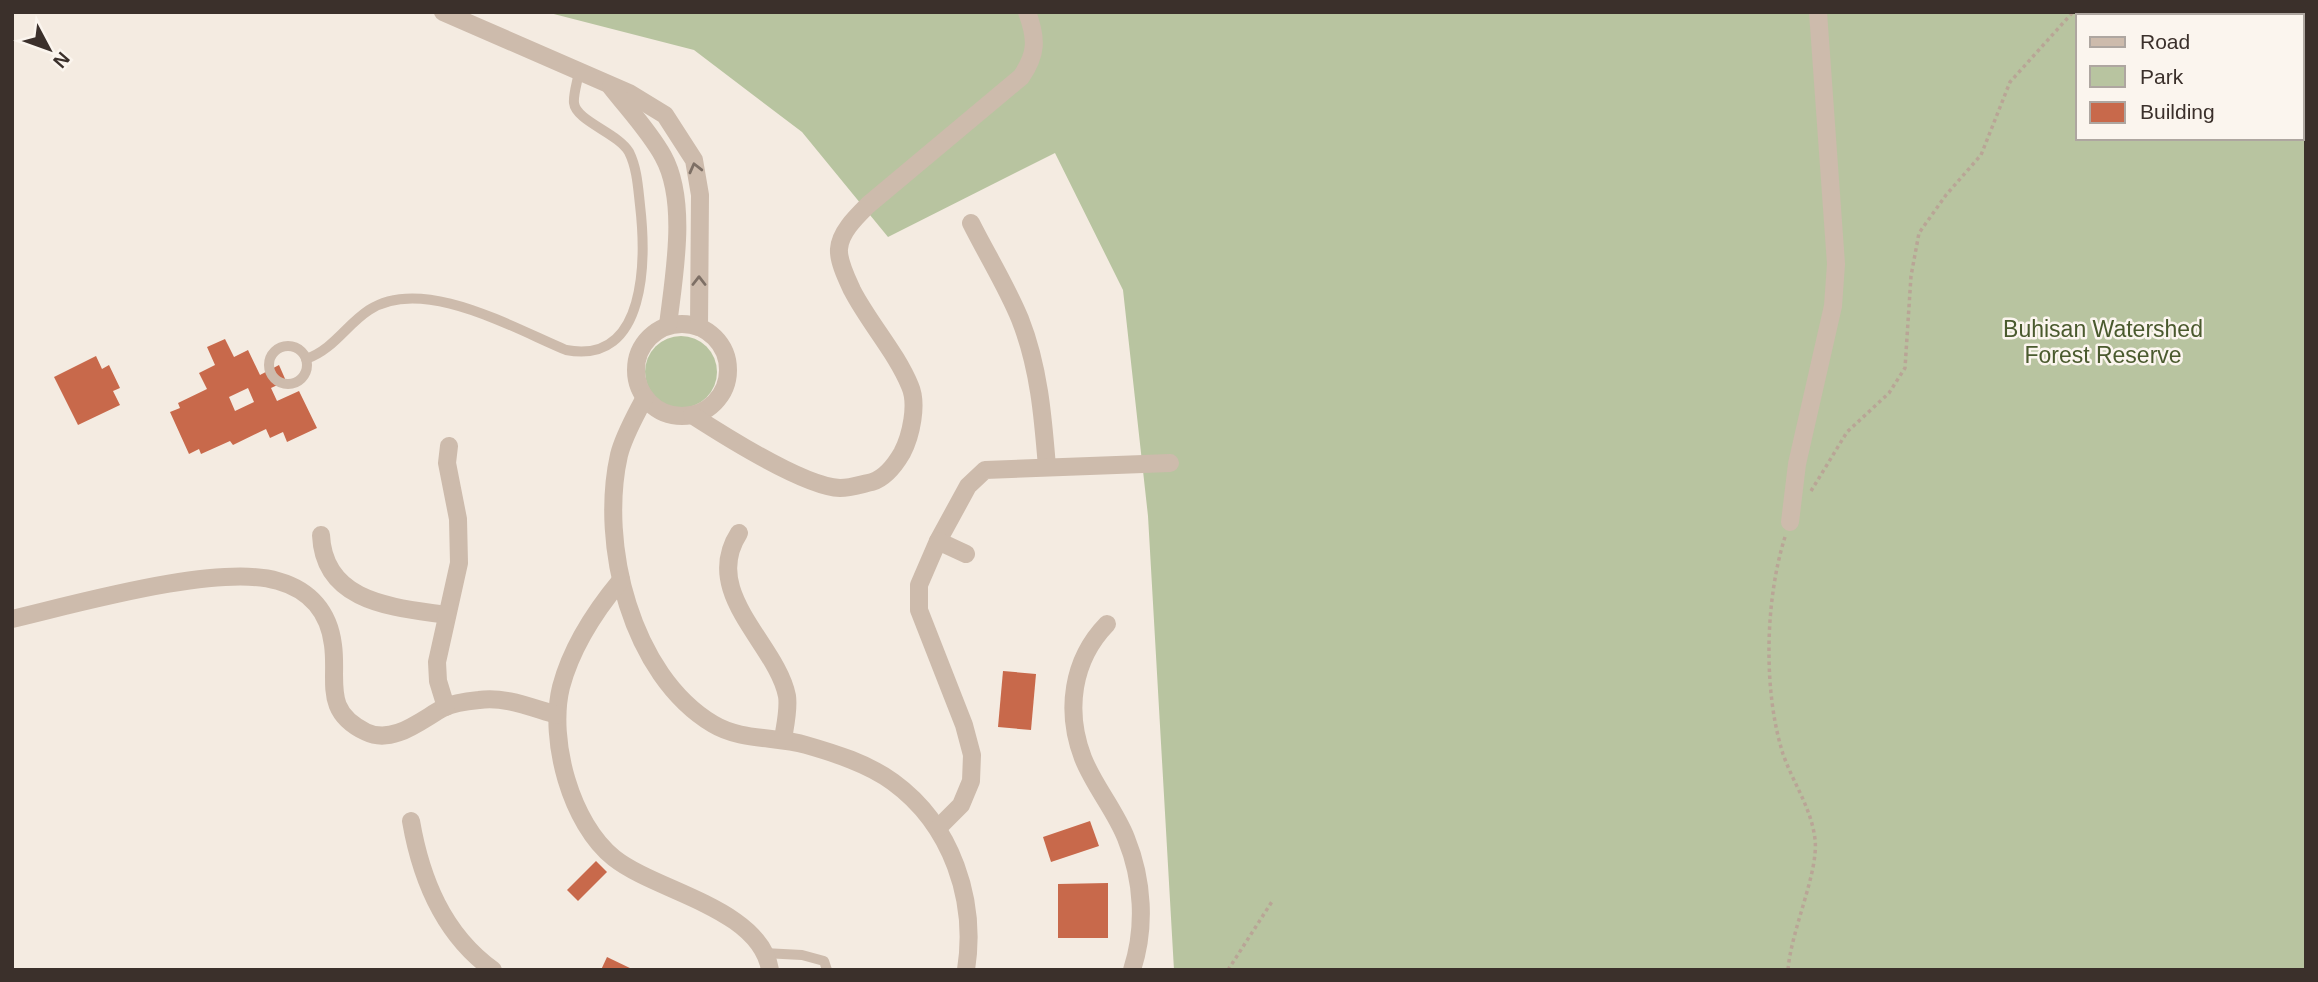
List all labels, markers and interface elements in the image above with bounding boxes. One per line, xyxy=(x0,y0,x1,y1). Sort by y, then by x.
north arrow xyxy=(14,14,84,84)
legend xyxy=(2076,14,2304,140)
text: Road xyxy=(2140,30,2190,53)
text: N xyxy=(49,48,74,72)
text: Park xyxy=(2140,65,2184,88)
text: Building xyxy=(2140,100,2215,123)
one-way arrow xyxy=(689,162,703,174)
one-way arrow xyxy=(691,275,707,286)
park label: Buhisan Watershed Forest Reserve xyxy=(2003,316,2203,368)

